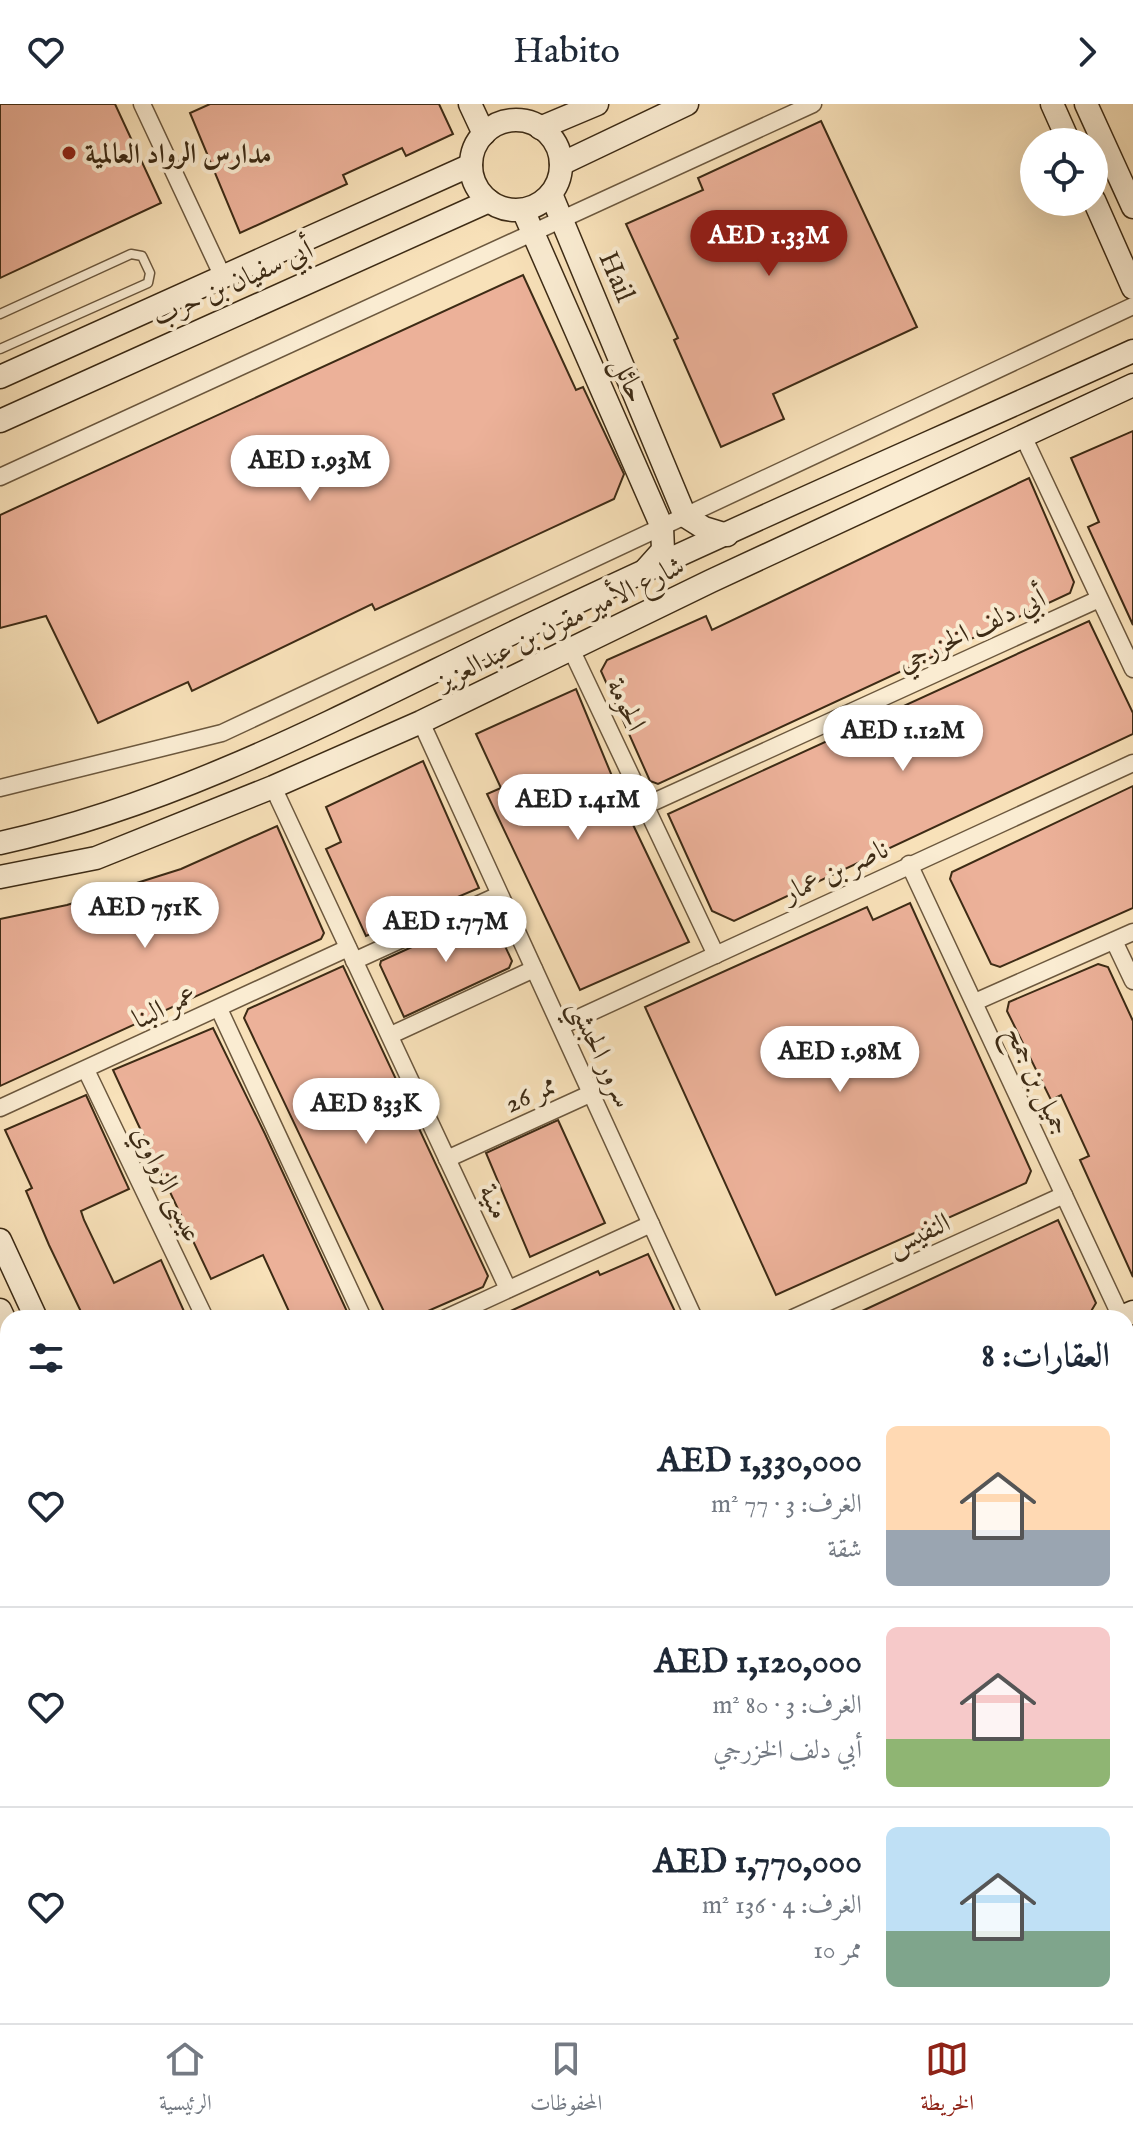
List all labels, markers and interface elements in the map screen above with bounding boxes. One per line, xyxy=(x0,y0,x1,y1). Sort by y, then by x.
text: Habito xyxy=(513,29,620,75)
icon: heart xyxy=(24,30,68,74)
icon: forward xyxy=(1065,30,1109,74)
map controls xyxy=(1020,128,1108,216)
button: locate xyxy=(1020,128,1108,216)
place label: مدارس الرواد العالمية xyxy=(85,138,272,173)
marker: مدارس الرواد العالمية xyxy=(60,144,78,162)
pin: AED 1.33M xyxy=(677,210,861,278)
text: AED 1.33M xyxy=(708,219,830,252)
street label: أبي سفيان بن حرب xyxy=(145,229,321,338)
street label: Hail xyxy=(590,247,642,308)
street label: حائل xyxy=(602,352,653,408)
pin: AED 1.93M xyxy=(218,435,402,503)
text: AED 1.93M xyxy=(249,444,371,477)
street label: شارع الأمير مقرن بن عبدالعزيز xyxy=(428,546,692,704)
street label: أبي دلف الخزرجي xyxy=(890,578,1054,684)
street label: الحومة xyxy=(597,673,653,737)
pin: AED 1.12M xyxy=(811,705,995,773)
text: AED 1.12M xyxy=(841,714,965,747)
pin: AED 1.41M xyxy=(486,774,670,842)
text: AED 1.41M xyxy=(516,783,640,816)
street label: ناصر بن عمار xyxy=(775,833,894,913)
pin: AED 751K xyxy=(62,882,228,950)
text: AED 751K xyxy=(89,891,201,924)
pin: AED 1.77M xyxy=(354,896,538,964)
text: AED 1.77M xyxy=(384,905,508,938)
street label: عمر البنا xyxy=(128,978,203,1038)
street label: سرور الحبشي xyxy=(553,994,640,1117)
street label: جميل بن جمح xyxy=(992,1021,1077,1143)
pin: AED 1.98M xyxy=(748,1026,932,1094)
text: AED 1.98M xyxy=(778,1035,902,1068)
street label: ممر 26 xyxy=(500,1068,563,1122)
pin: AED 833K xyxy=(283,1078,449,1146)
text: AED 833K xyxy=(311,1087,421,1120)
street label: عيسى الزواوي xyxy=(120,1120,209,1249)
street label: منية xyxy=(469,1179,516,1225)
street label: النفيس xyxy=(882,1206,956,1265)
text: العقارات: 8 xyxy=(981,1335,1110,1378)
icon: filters xyxy=(24,1336,68,1380)
text: AED 1,330,000 xyxy=(658,1440,862,1483)
icon: home xyxy=(950,1458,1046,1554)
icon: heart xyxy=(24,1484,68,1528)
text: الغرف: 3 · 77 m² xyxy=(711,1488,862,1521)
text: شقة xyxy=(828,1533,862,1566)
text: AED 1,120,000 xyxy=(655,1641,862,1684)
icon: home xyxy=(950,1659,1046,1755)
icon: heart xyxy=(24,1685,68,1729)
text: الغرف: 3 · 80 m² xyxy=(712,1689,862,1722)
text: أبي دلف الخزرجي xyxy=(713,1734,862,1767)
text: AED 1,770,000 xyxy=(653,1841,862,1884)
icon: home xyxy=(950,1859,1046,1955)
icon: heart xyxy=(24,1885,68,1929)
text: الغرف: 4 · 136 m² xyxy=(702,1889,862,1922)
text: ممر 10 xyxy=(813,1934,862,1967)
tab: الرئيسية xyxy=(159,2037,212,2124)
tab: المحفوظات xyxy=(530,2037,602,2124)
tab: الخريطة xyxy=(920,2037,974,2124)

